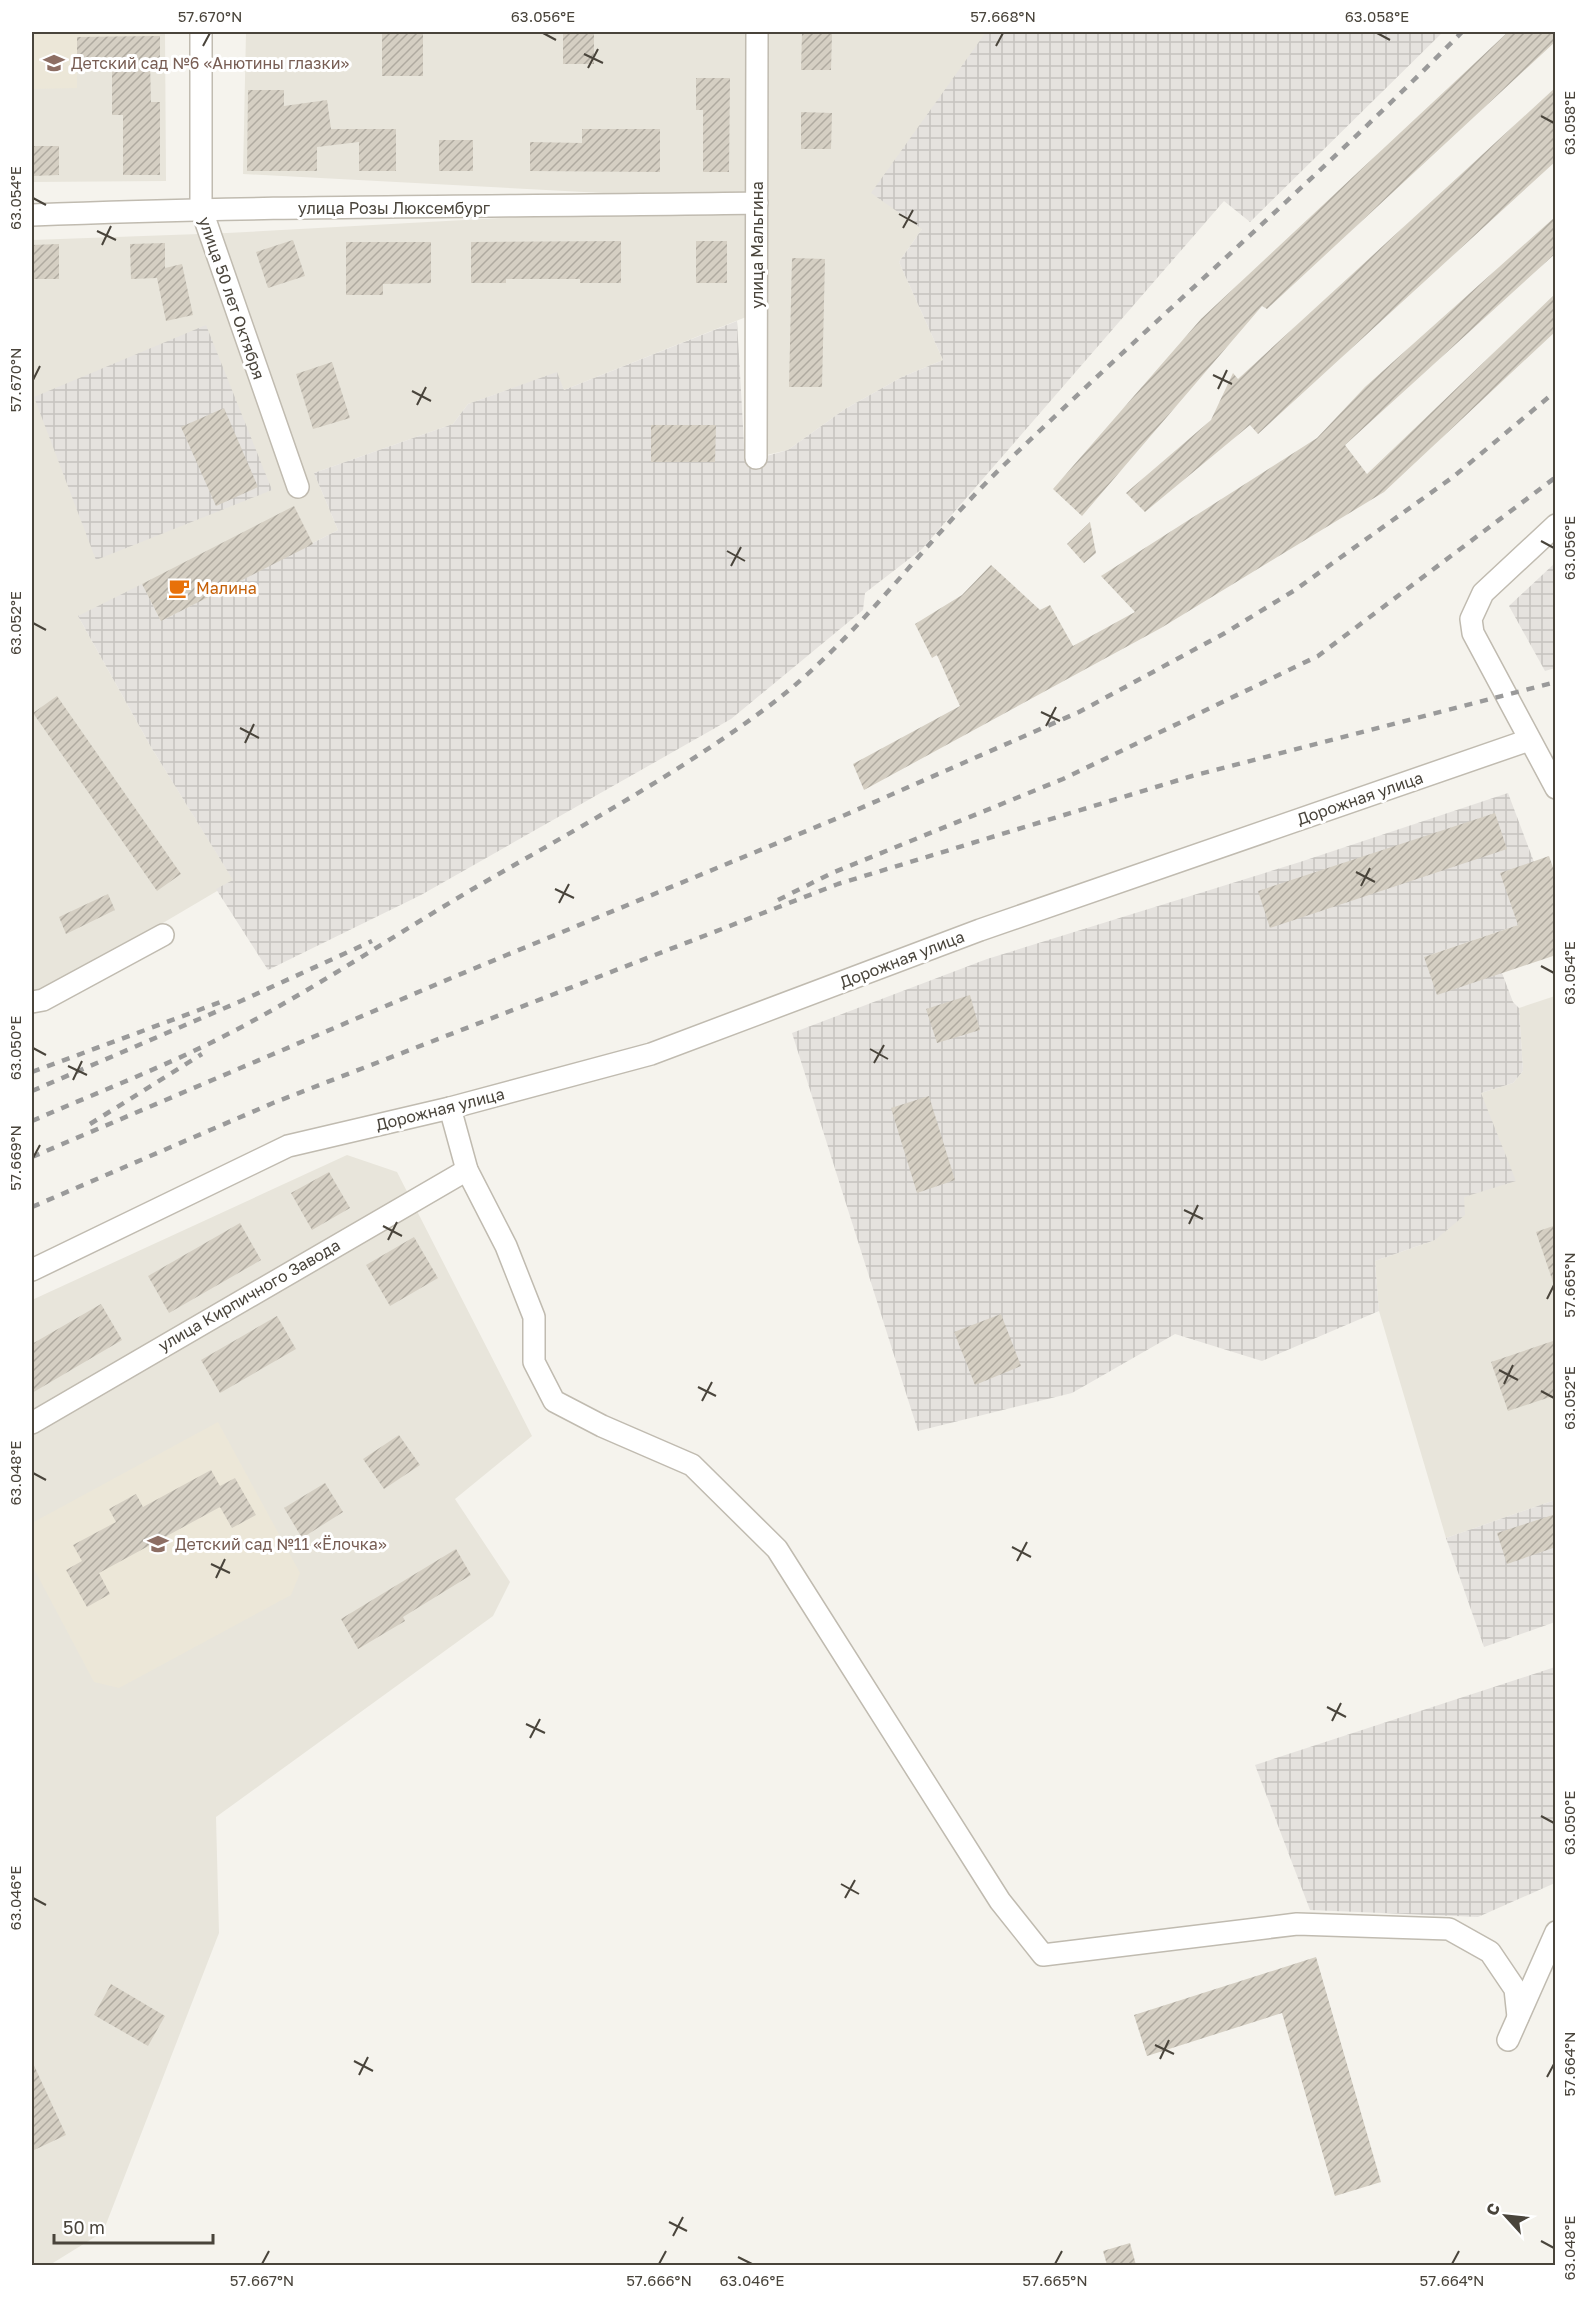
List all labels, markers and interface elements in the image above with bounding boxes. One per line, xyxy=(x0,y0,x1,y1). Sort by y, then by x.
text: 57.670°N xyxy=(178,7,242,25)
text: 63.056°E xyxy=(511,7,575,25)
text: 57.668°N xyxy=(970,7,1036,25)
text: 63.058°E xyxy=(1345,7,1409,25)
school or university icon: Детский сад №6 «Анютины глазки» xyxy=(42,51,66,75)
place label: Детский сад №6 «Анютины глазки» xyxy=(71,53,349,73)
text: 63.058°E xyxy=(1560,91,1578,155)
text: 63.054°E xyxy=(6,166,24,230)
street label: улица Мальгина xyxy=(747,181,767,309)
street label: улица Розы Люксембург xyxy=(298,198,491,218)
street label: улица 50 лет Октября xyxy=(195,214,269,382)
text: 57.670°N xyxy=(6,348,24,412)
text: 63.056°E xyxy=(1560,516,1578,580)
cafe icon: Малина xyxy=(167,576,191,600)
place label: Малина xyxy=(196,578,257,598)
text: 63.052°E xyxy=(6,591,24,655)
street label: Дорожная улица xyxy=(1294,767,1426,829)
street label: Дорожная улица xyxy=(837,926,967,992)
text: 63.054°E xyxy=(1560,941,1578,1005)
text: 63.050°E xyxy=(6,1016,24,1080)
street label: Дорожная улица xyxy=(374,1083,506,1135)
text: 57.669°N xyxy=(6,1125,24,1191)
street label: улица Кирпичного Завода xyxy=(154,1235,344,1355)
text: 57.665°N xyxy=(1560,1252,1578,1318)
text: 63.052°E xyxy=(1560,1366,1578,1430)
text: 63.048°E xyxy=(6,1441,24,1505)
school or university icon: Детский сад №11 «Ёлочка» xyxy=(146,1532,170,1556)
place label: Детский сад №11 «Ёлочка» xyxy=(175,1534,387,1554)
text: 63.050°E xyxy=(1560,1791,1578,1855)
text: 63.046°E xyxy=(6,1866,24,1930)
text: 57.664°N xyxy=(1560,2032,1578,2096)
north arrow xyxy=(1476,2186,1536,2246)
text: С xyxy=(1481,2200,1504,2219)
scale bar xyxy=(54,2207,213,2245)
text: 50 m xyxy=(63,2216,105,2238)
text: 63.048°E xyxy=(1560,2216,1578,2280)
text: 57.667°N xyxy=(230,2271,294,2289)
text: 57.666°N xyxy=(626,2271,692,2289)
text: 63.046°E xyxy=(720,2271,784,2289)
text: 57.665°N xyxy=(1022,2271,1088,2289)
text: 57.664°N xyxy=(1420,2271,1484,2289)

